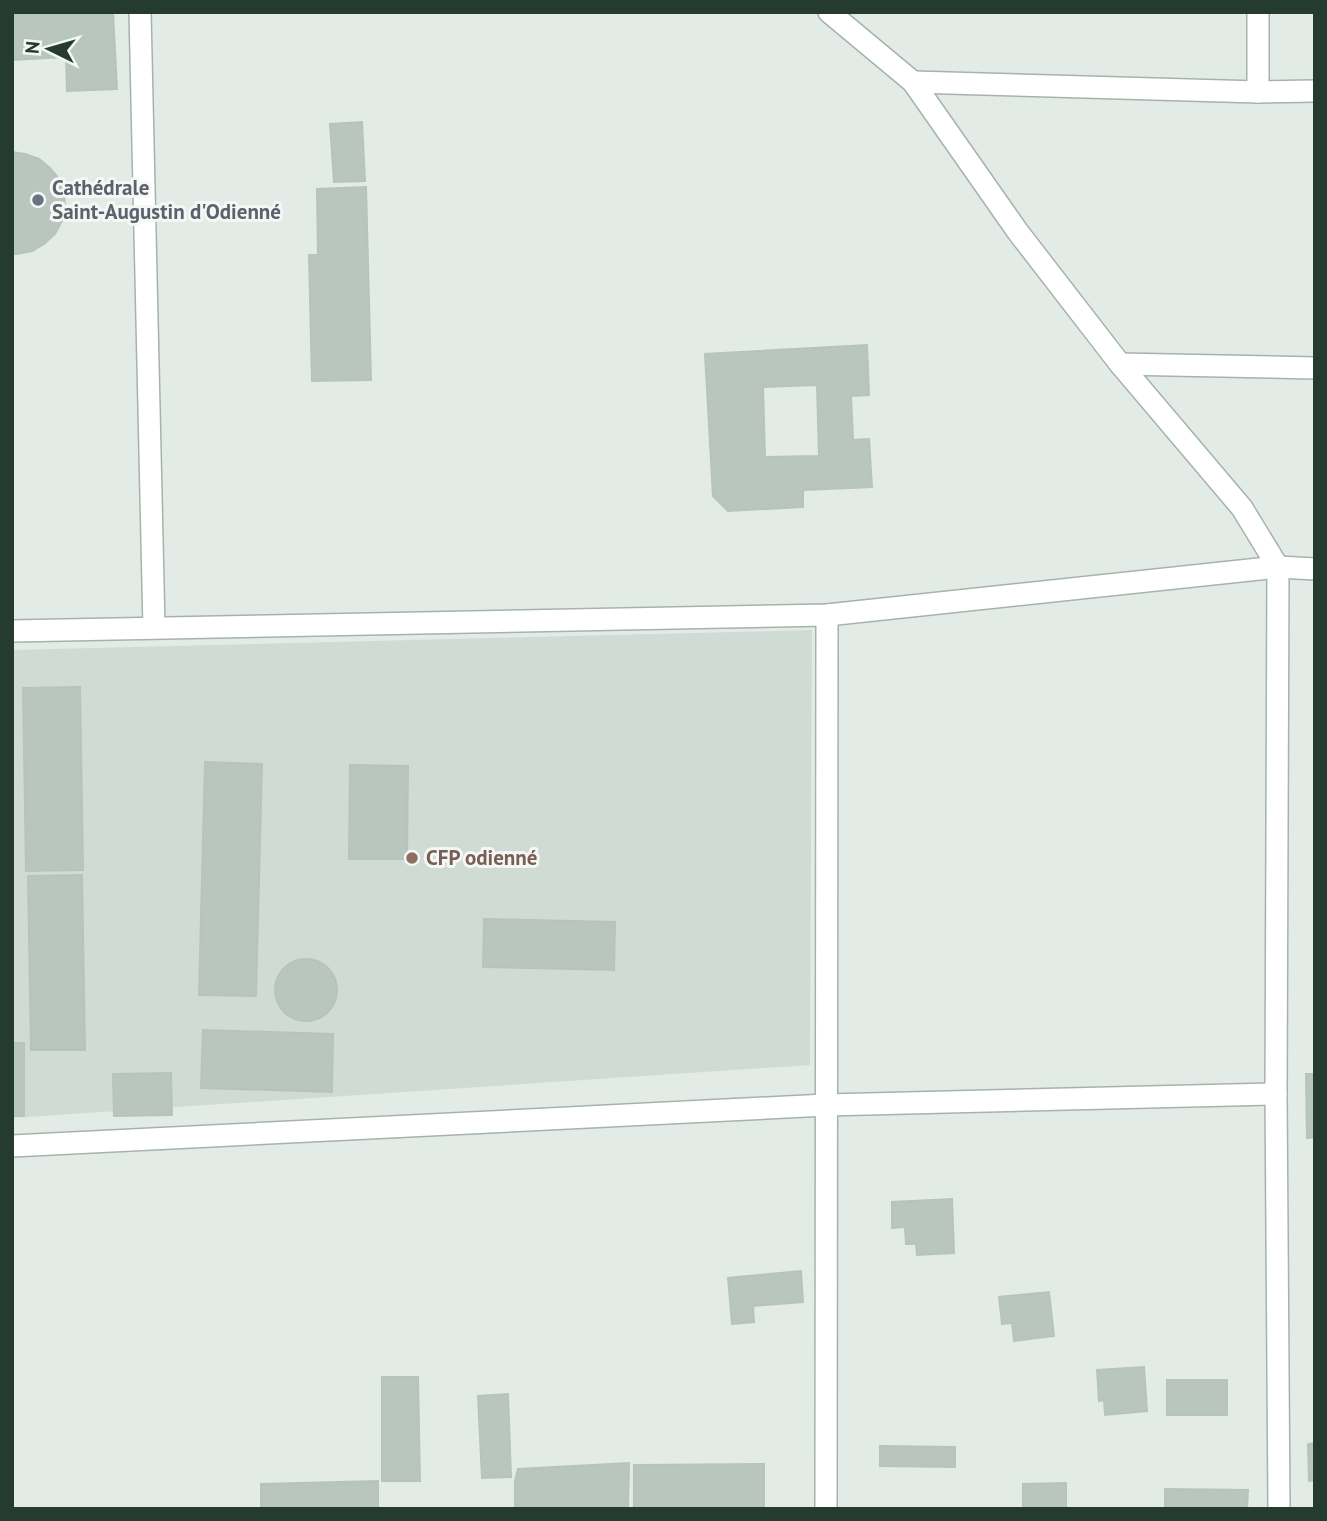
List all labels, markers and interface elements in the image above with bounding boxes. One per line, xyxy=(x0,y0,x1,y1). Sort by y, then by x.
north arrow xyxy=(14,14,84,84)
text: N xyxy=(20,40,45,55)
place label: Cathédrale Saint-Augustin d'Odienné xyxy=(52,174,281,225)
marker: Cathédrale Saint-Augustin d'Odienné xyxy=(30,192,46,208)
place label: CFP odienné xyxy=(426,844,537,871)
marker: CFP odienné xyxy=(404,850,420,866)

